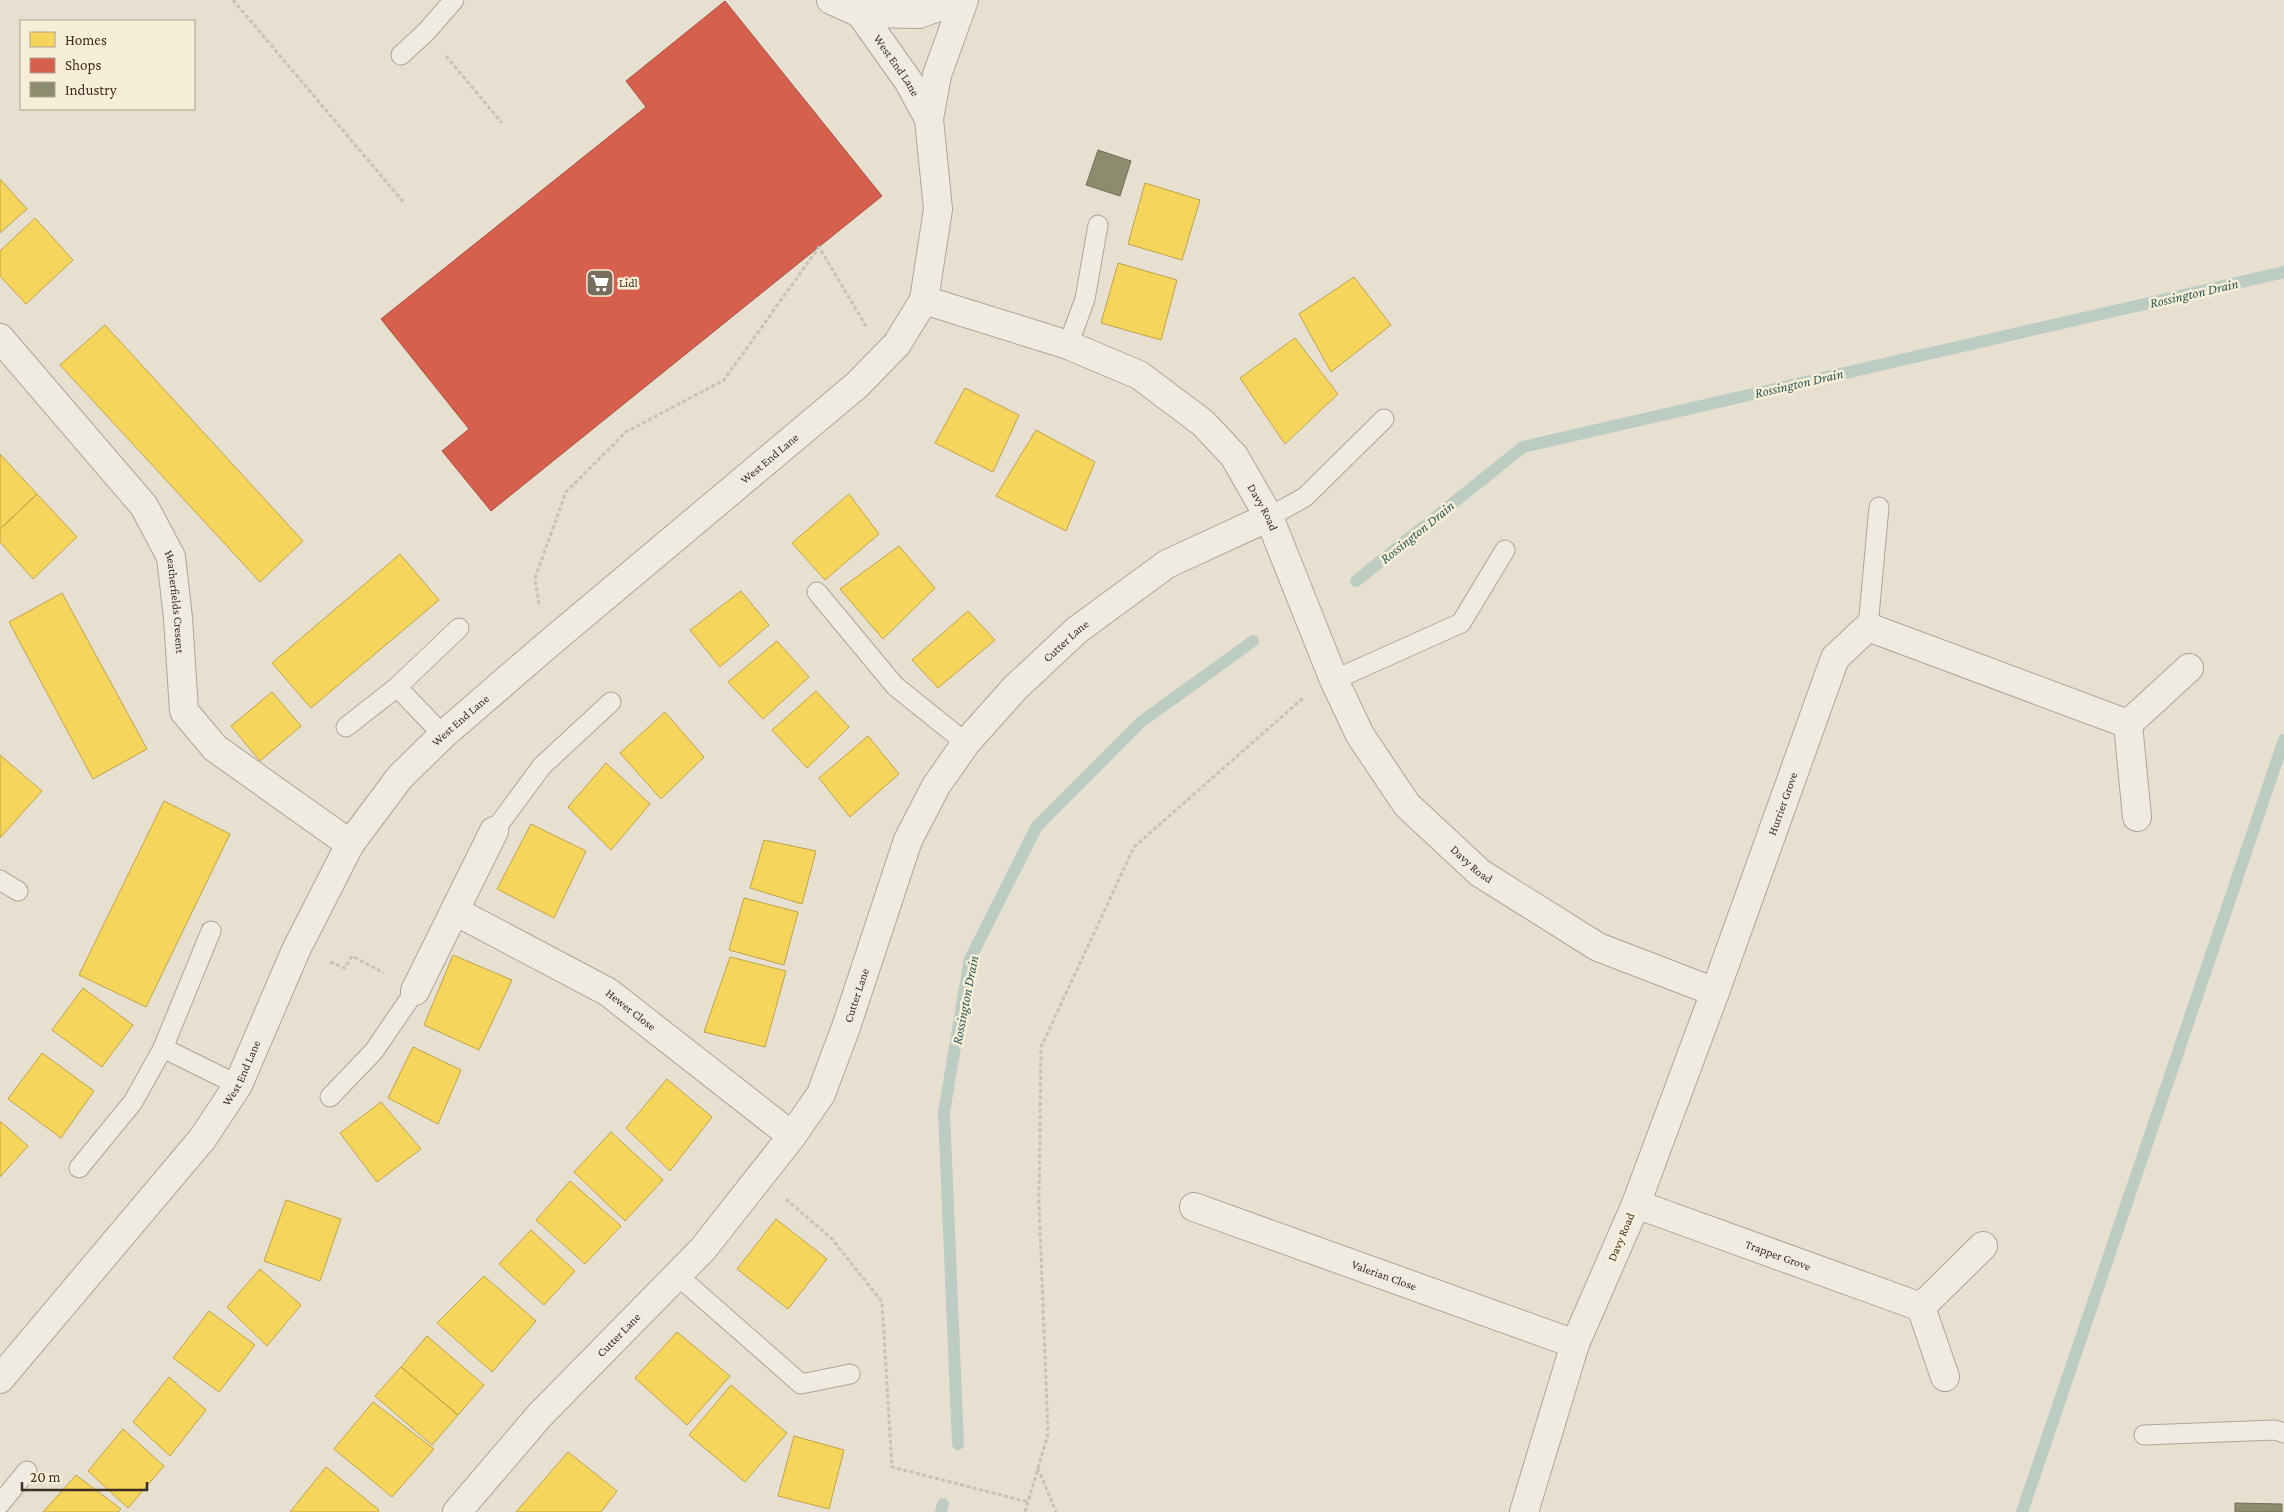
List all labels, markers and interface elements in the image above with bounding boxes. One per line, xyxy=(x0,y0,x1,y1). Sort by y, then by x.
legend xyxy=(20,20,195,110)
text: Homes xyxy=(65,32,107,48)
street label: West End Lane xyxy=(871,32,922,99)
text: Shops xyxy=(65,57,101,74)
text: Industry xyxy=(65,82,117,99)
supermarket icon: Lidl xyxy=(585,268,615,298)
water label: Rossington Drain xyxy=(2148,275,2240,311)
place label: Lidl xyxy=(619,276,638,290)
water label: Rossington Drain xyxy=(1753,365,1845,401)
street label: West End Lane xyxy=(737,430,801,487)
street label: Davy Road xyxy=(1244,481,1281,533)
water label: Rossington Drain xyxy=(1377,497,1457,567)
street label: Heatherfields Cresent xyxy=(162,548,187,655)
street label: Cutter Lane xyxy=(1040,617,1091,665)
street label: West End Lane xyxy=(429,691,492,749)
street label: Hurrier Grove xyxy=(1765,770,1800,837)
street label: Davy Road xyxy=(1448,842,1496,887)
water label: Rossington Drain xyxy=(949,954,981,1046)
street label: Cutter Lane xyxy=(841,966,872,1024)
street label: Hewer Close xyxy=(603,986,659,1034)
street label: West End Lane xyxy=(219,1038,263,1108)
street label: Davy Road xyxy=(1605,1210,1638,1263)
street label: Trapper Grove xyxy=(1743,1237,1813,1274)
street label: Valerian Close xyxy=(1350,1257,1419,1293)
street label: Cutter Lane xyxy=(594,1310,643,1360)
scale bar xyxy=(22,1460,148,1492)
text: 20 m xyxy=(30,1469,61,1485)

